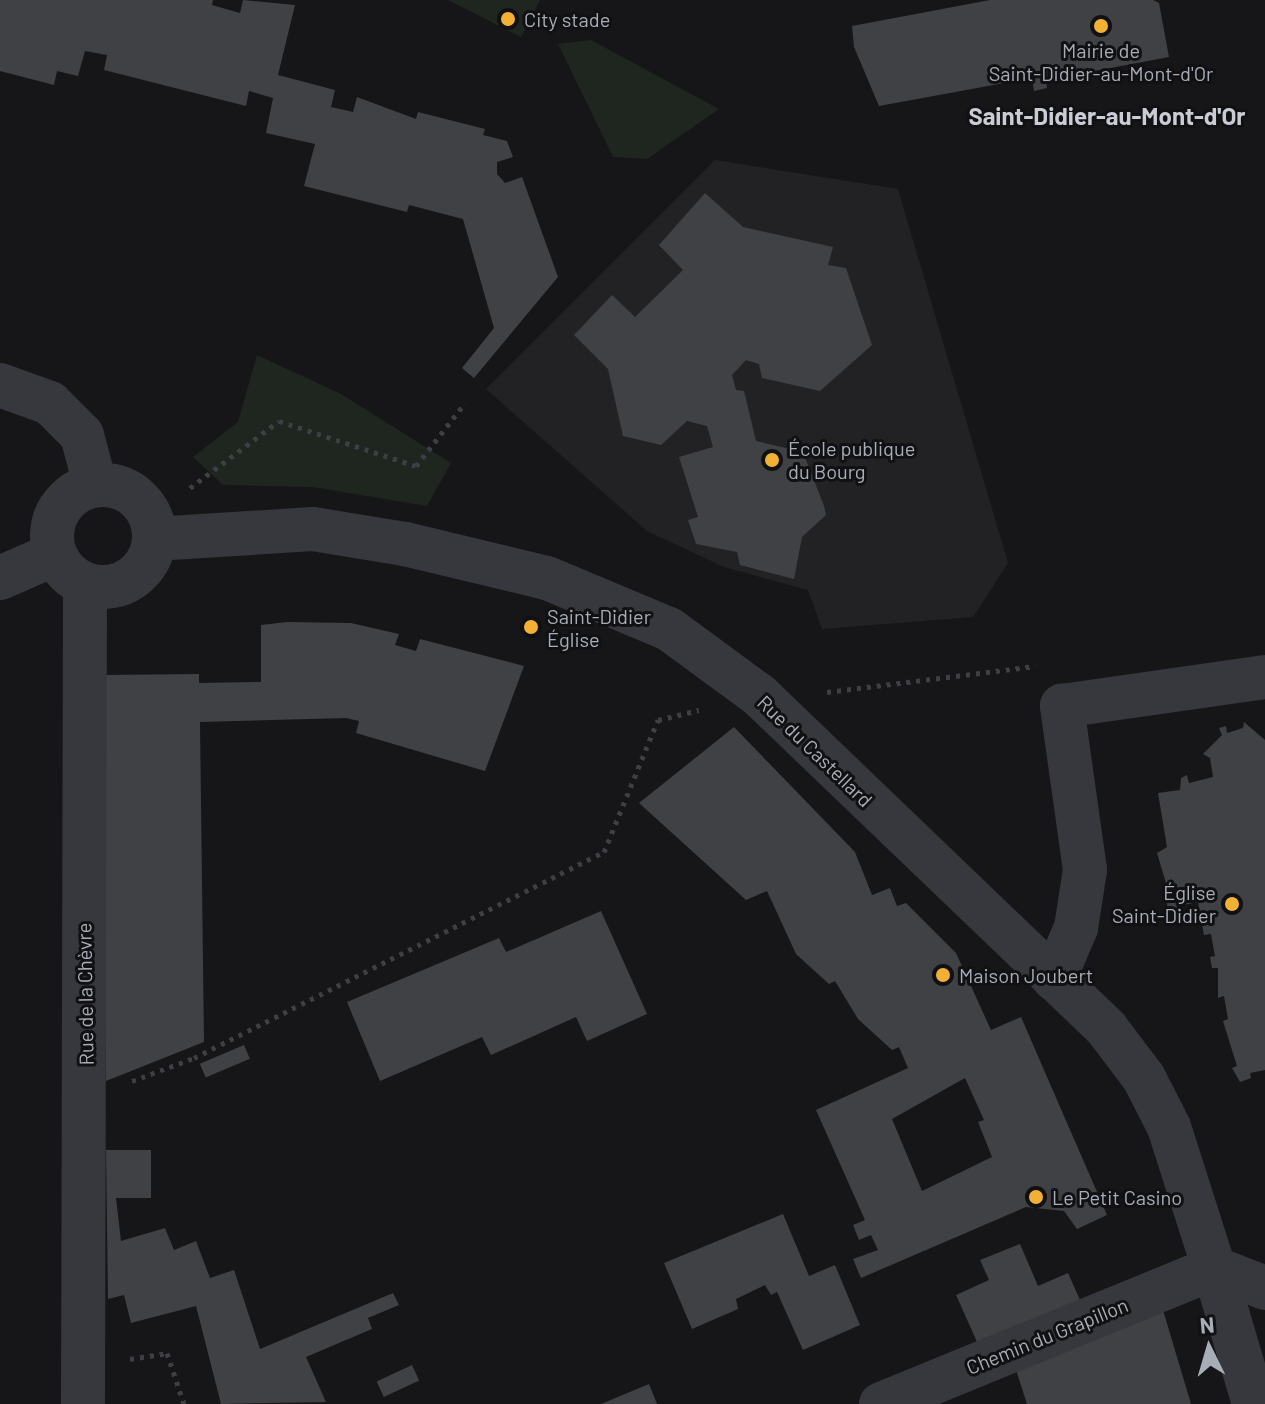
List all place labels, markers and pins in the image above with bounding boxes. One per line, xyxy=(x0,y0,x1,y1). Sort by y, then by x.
place label: City stade xyxy=(524,7,610,31)
marker: City stade xyxy=(499,10,517,28)
marker: Mairie de Saint-Didier-au-Mont-d'Or xyxy=(1092,17,1110,35)
place label: Mairie de Saint-Didier-au-Mont-d'Or xyxy=(989,38,1213,85)
place label: École publique du Bourg xyxy=(788,436,915,483)
marker: École publique du Bourg xyxy=(763,451,781,469)
place label: Saint-Didier Église xyxy=(547,604,651,651)
marker: Saint-Didier Église xyxy=(522,618,540,636)
place label: Église Saint-Didier xyxy=(1112,880,1216,927)
marker: Église Saint-Didier xyxy=(1223,895,1241,913)
place label: Maison Joubert xyxy=(959,963,1093,987)
marker: Maison Joubert xyxy=(934,966,952,984)
place label: Le Petit Casino xyxy=(1052,1185,1182,1209)
marker: Le Petit Casino xyxy=(1027,1188,1045,1206)

